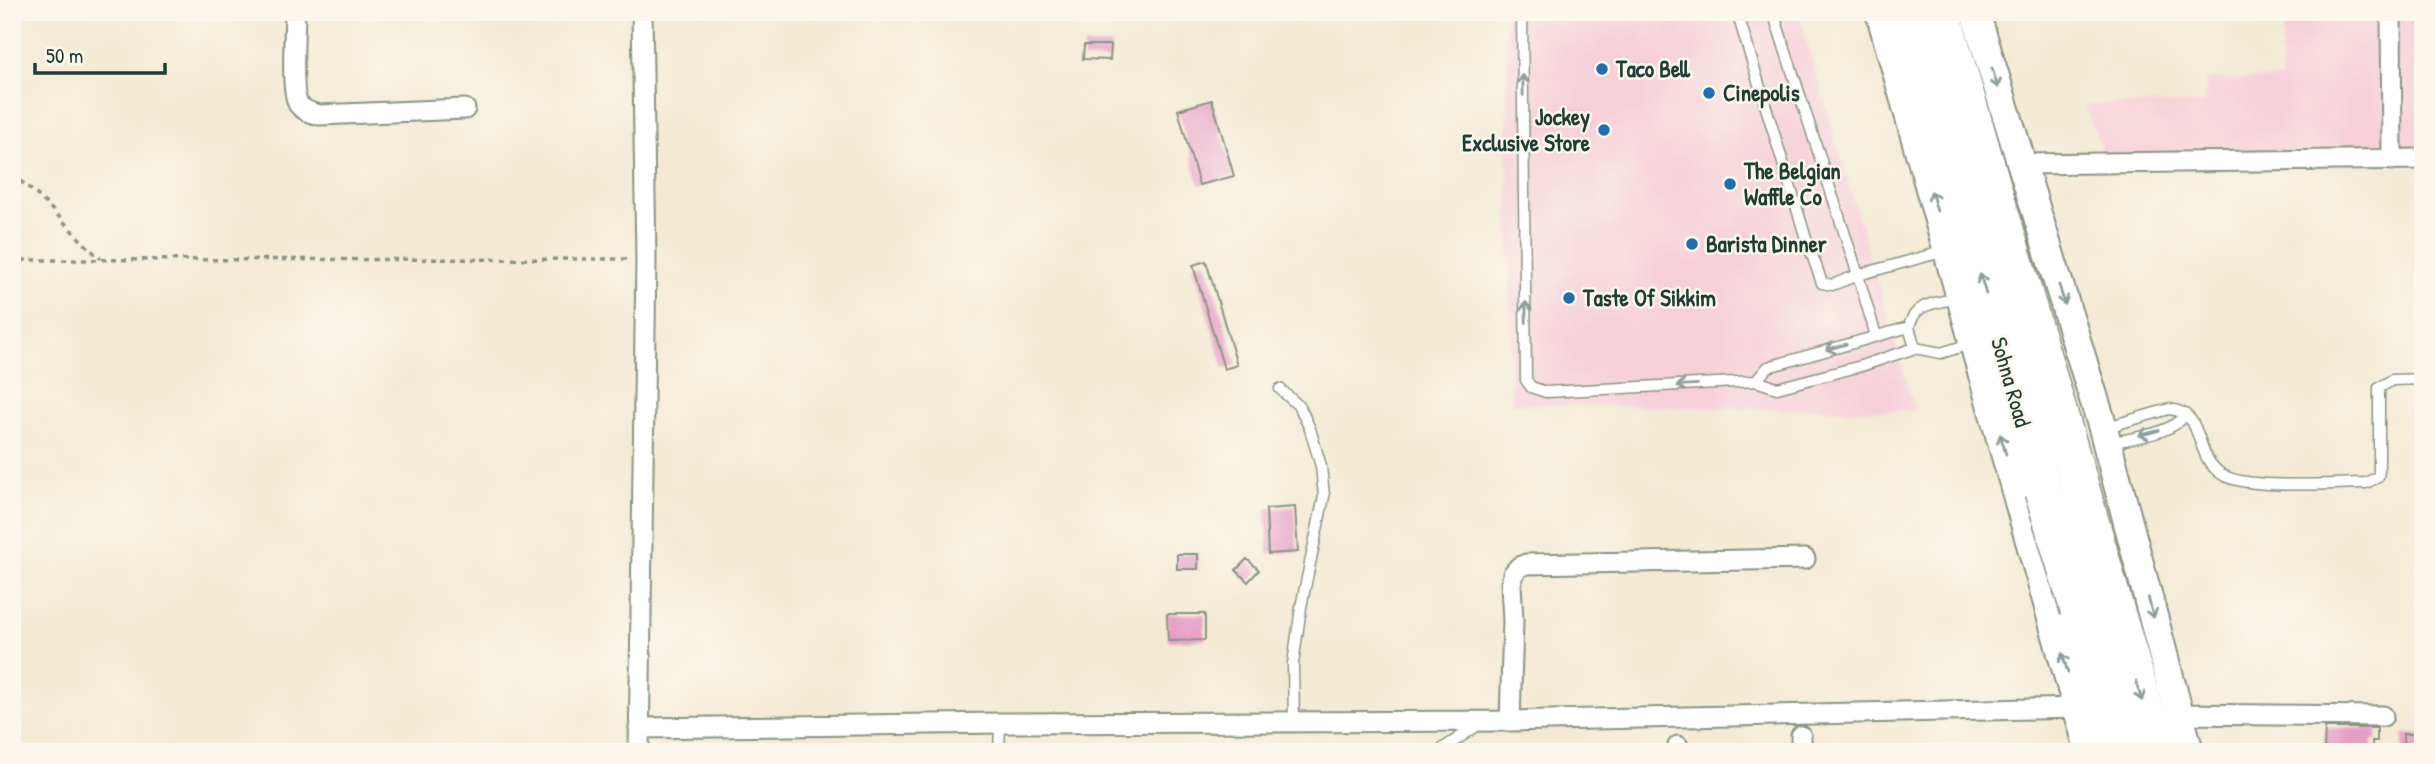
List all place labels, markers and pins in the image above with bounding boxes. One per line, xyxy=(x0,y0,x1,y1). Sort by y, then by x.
place label: Taco Bell xyxy=(1615,53,1691,84)
marker: Taco Bell xyxy=(1594,61,1610,77)
place label: Cinepolis xyxy=(1723,77,1800,109)
marker: Cinepolis xyxy=(1701,85,1717,101)
place label: Jockey Exclusive Store xyxy=(1462,101,1591,158)
marker: Jockey Exclusive Store xyxy=(1596,122,1612,138)
place label: The Belgian Waffle Co xyxy=(1743,155,1841,212)
marker: The Belgian Waffle Co xyxy=(1722,176,1738,192)
place label: Barista Dinner xyxy=(1706,228,1827,259)
marker: Barista Dinner xyxy=(1684,236,1700,252)
place label: Taste Of Sikkim xyxy=(1582,282,1716,313)
marker: Taste Of Sikkim xyxy=(1561,290,1577,306)

